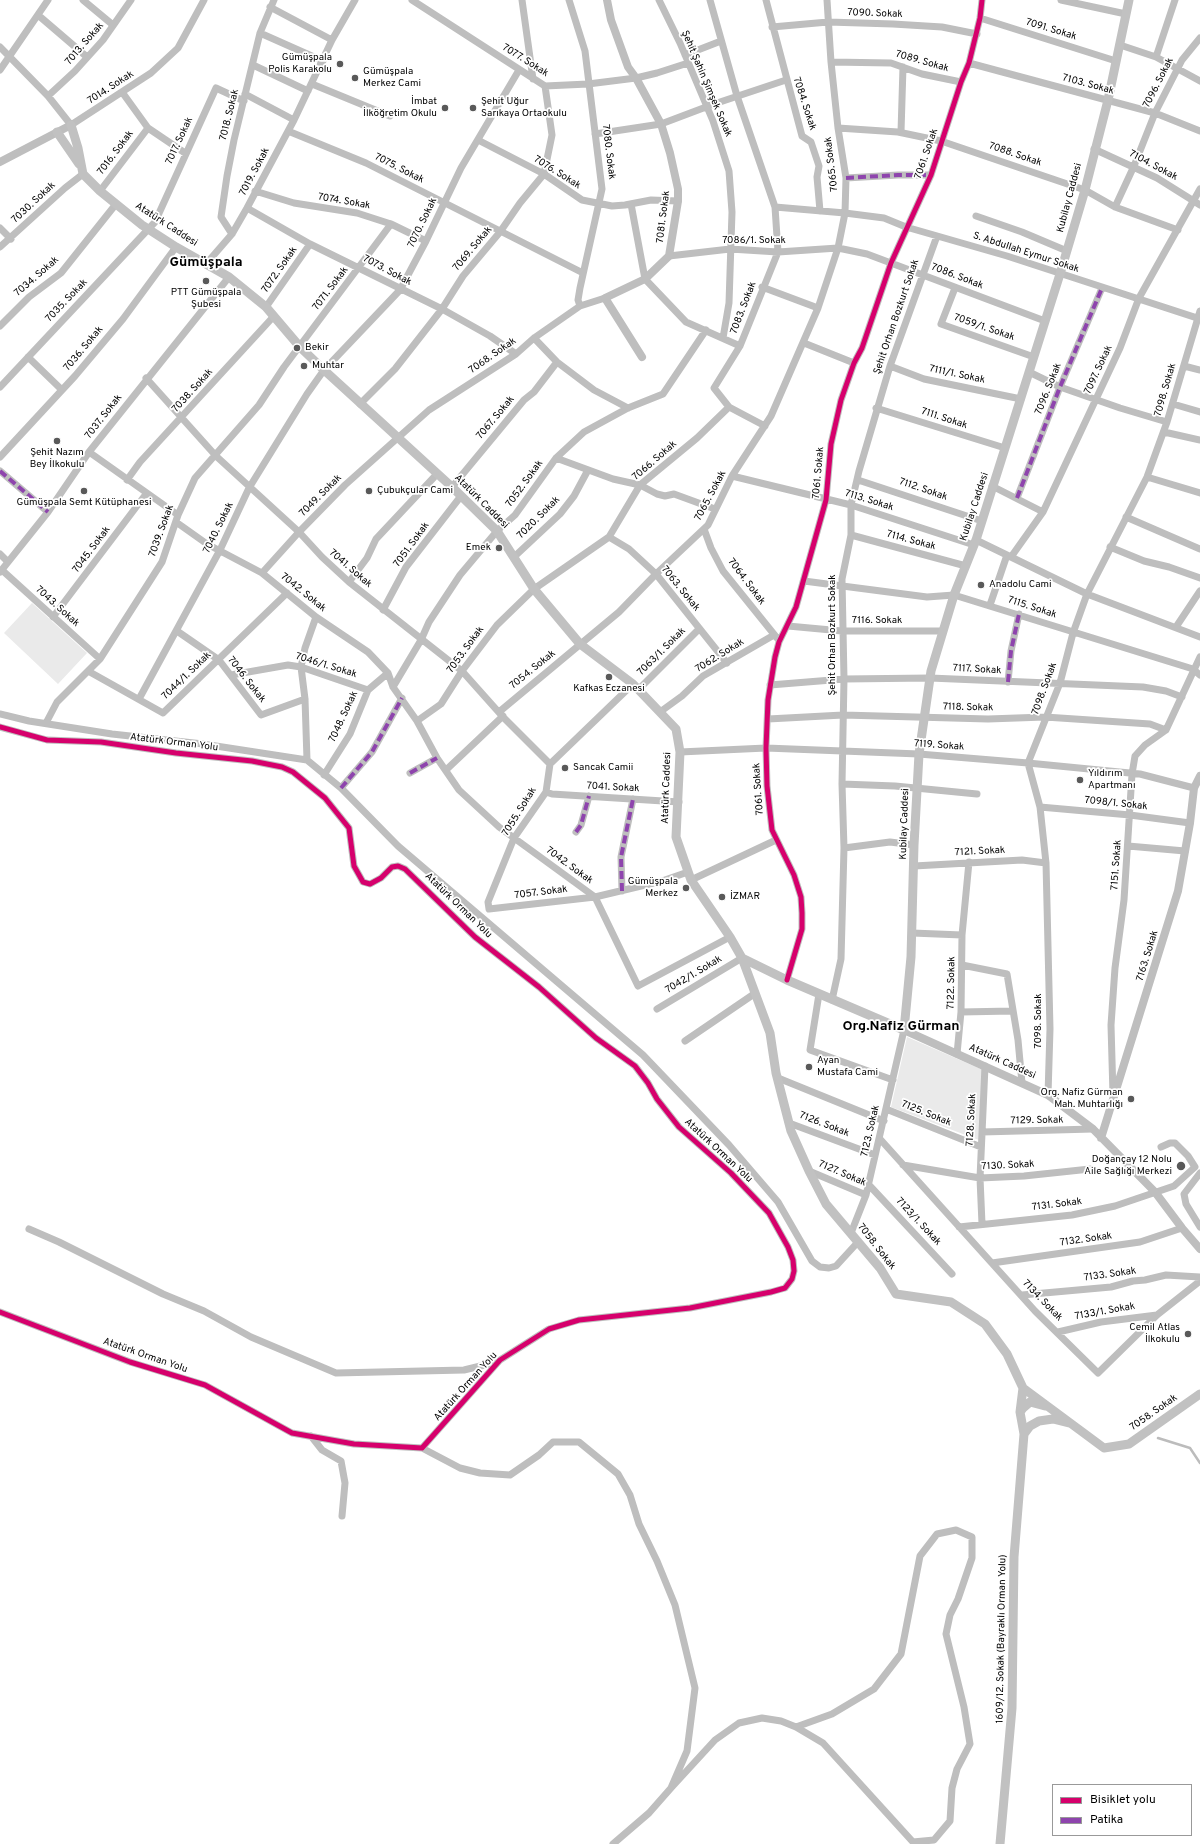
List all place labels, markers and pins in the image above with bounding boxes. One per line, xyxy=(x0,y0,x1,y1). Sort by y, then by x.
place label: Gümüşpala Polis Karakolu xyxy=(268,52,332,76)
marker: Gümüşpala Polis Karakolu xyxy=(335,59,345,69)
place label: Gümüşpala Merkez Cami xyxy=(363,66,421,90)
marker: Gümüşpala Merkez Cami xyxy=(350,73,360,83)
place label: İmbat İlköğretim Okulu xyxy=(363,96,437,120)
place label: Şehit Uğur Sarıkaya Ortaokulu xyxy=(481,96,567,120)
marker: İmbat İlköğretim Okulu xyxy=(440,103,450,113)
marker: Şehit Uğur Sarıkaya Ortaokulu xyxy=(468,103,478,113)
marker: PTT Gümüşpala Şubesi xyxy=(201,276,211,286)
place label: PTT Gümüşpala Şubesi xyxy=(171,287,241,310)
place label: Bekir xyxy=(305,342,329,354)
marker: Bekir xyxy=(292,343,302,353)
place label: Muhtar xyxy=(312,360,344,372)
marker: Muhtar xyxy=(299,361,309,371)
marker: Şehit Nazım Bey İlkokulu xyxy=(52,436,62,446)
place label: Şehit Nazım Bey İlkokulu xyxy=(30,447,84,470)
place label: Çubukçular Cami xyxy=(377,485,453,497)
marker: Gümüşpala Semt Kütüphanesi xyxy=(79,486,89,496)
marker: Çubukçular Cami xyxy=(364,486,374,496)
place label: Gümüşpala Semt Kütüphanesi xyxy=(17,497,151,509)
place label: Emek xyxy=(466,542,491,554)
marker: Emek xyxy=(494,543,504,553)
place label: Anadolu Cami xyxy=(989,579,1052,591)
marker: Anadolu Cami xyxy=(976,580,986,590)
marker: Kafkas Eczanesi xyxy=(604,672,614,682)
place label: Kafkas Eczanesi xyxy=(573,683,645,695)
place label: Sancak Camii xyxy=(573,762,633,774)
marker: Sancak Camii xyxy=(560,763,570,773)
place label: Yıldırım Apartmanı xyxy=(1088,768,1136,792)
marker: Yıldırım Apartmanı xyxy=(1075,775,1085,785)
place label: Gümüşpala Merkez xyxy=(628,876,678,900)
marker: Gümüşpala Merkez xyxy=(681,883,691,893)
place label: İZMAR xyxy=(730,891,760,903)
marker: İZMAR xyxy=(717,892,727,902)
place label: Ayan Mustafa Cami xyxy=(817,1055,878,1078)
marker: Ayan Mustafa Cami xyxy=(804,1062,814,1072)
place label: Org. Nafiz Gürman Mah. Muhtarlığı xyxy=(1041,1087,1123,1110)
marker: Org. Nafiz Gürman Mah. Muhtarlığı xyxy=(1126,1094,1136,1104)
place label: Doğançay 12 Nolu Aile Sağlığı Merkezi xyxy=(1084,1154,1172,1178)
marker: Doğançay 12 Nolu Aile Sağlığı Merkezi xyxy=(1175,1160,1187,1172)
place label: Cemil Atlas İlkokulu xyxy=(1129,1322,1180,1346)
marker: Cemil Atlas İlkokulu xyxy=(1183,1329,1193,1339)

